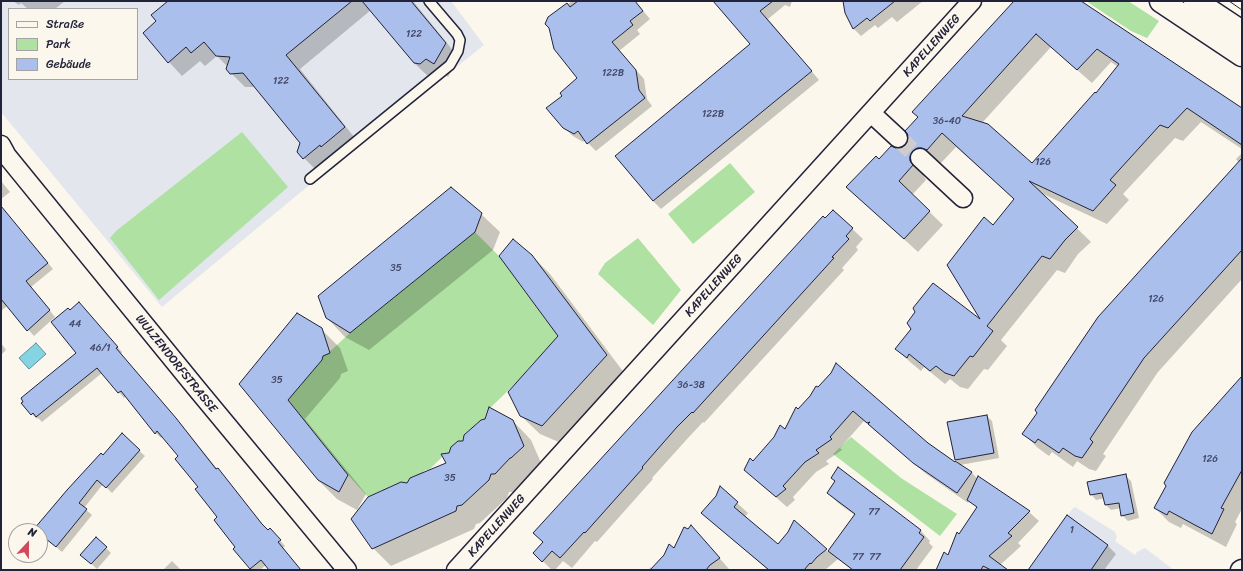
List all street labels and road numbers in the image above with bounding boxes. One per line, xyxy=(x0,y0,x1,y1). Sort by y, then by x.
street label: KAPELLENWEG xyxy=(900,12,964,80)
street label: KAPELLENWEG xyxy=(682,252,746,320)
street label: WULZENDORFSTRASSE xyxy=(132,312,220,416)
street label: KAPELLENWEG xyxy=(465,492,529,560)

